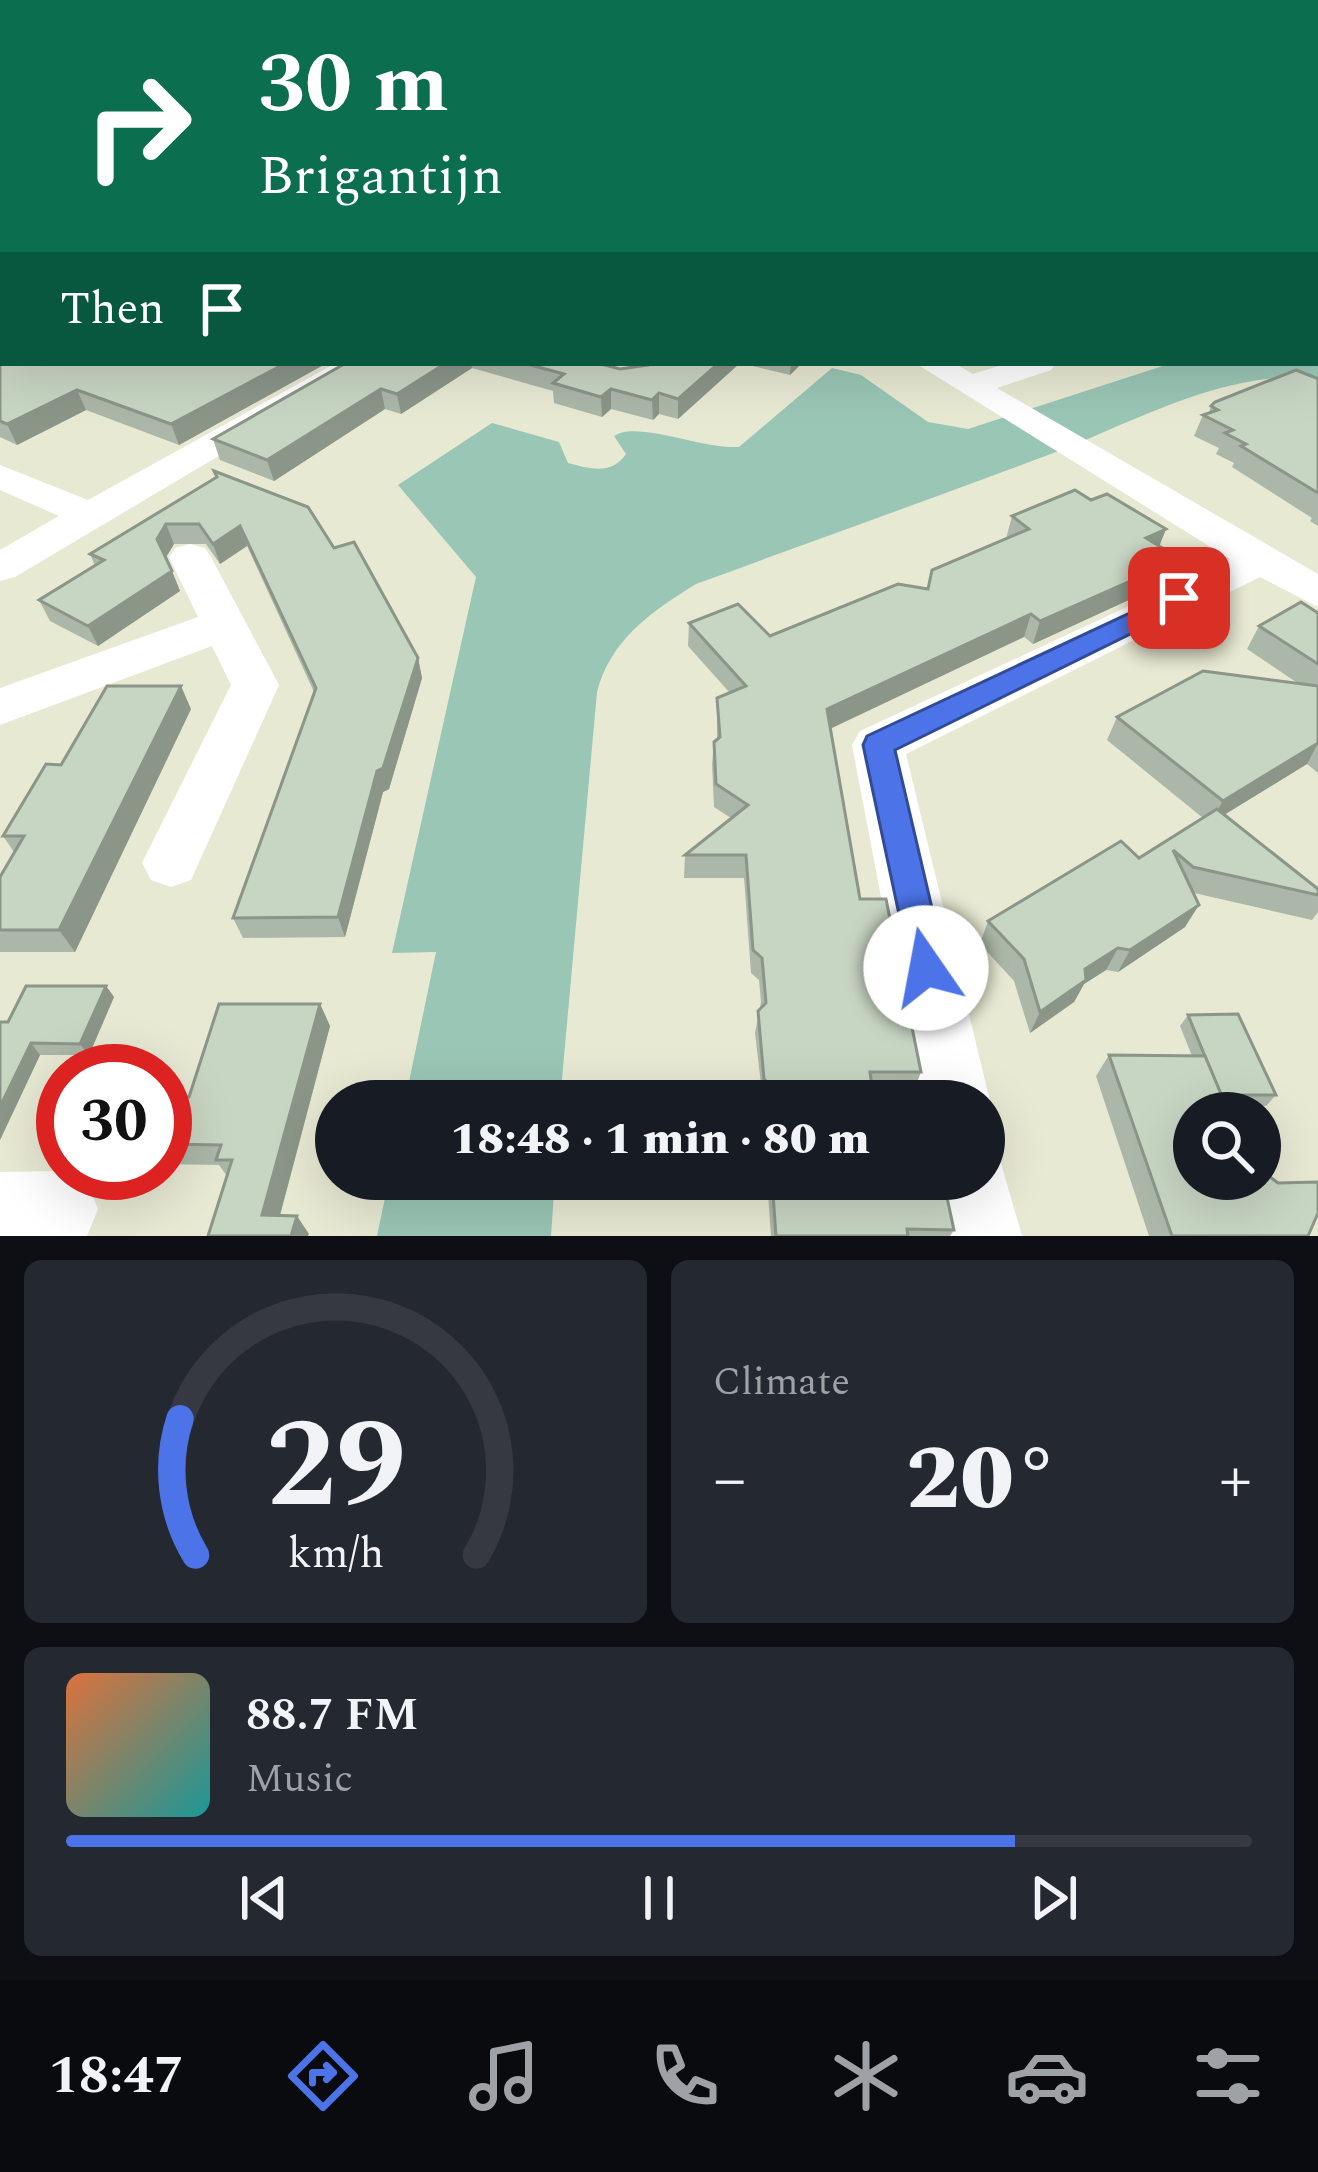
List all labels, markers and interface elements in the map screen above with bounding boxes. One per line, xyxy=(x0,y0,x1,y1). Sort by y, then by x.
text: 30 m xyxy=(258,21,449,149)
icon: right xyxy=(60,48,216,204)
text: Brigantijn xyxy=(258,136,503,218)
text: Then xyxy=(60,275,165,344)
icon: arrive xyxy=(189,276,255,342)
pin xyxy=(1128,547,1230,649)
icon: arrive xyxy=(1146,565,1212,631)
position arrow xyxy=(863,905,989,1031)
speed limit sign: 30 xyxy=(36,1044,192,1200)
map controls xyxy=(1173,1092,1281,1200)
button: search xyxy=(1173,1092,1281,1200)
text: 18:48 · 1 min · 80 m xyxy=(450,1105,870,1174)
text: Climate xyxy=(713,1353,850,1412)
text: 29 xyxy=(265,1372,406,1562)
text: 20° xyxy=(906,1412,1059,1549)
text: − xyxy=(713,1430,746,1531)
text: + xyxy=(1219,1430,1252,1531)
text: km/h xyxy=(287,1521,384,1586)
text: 88.7 FM xyxy=(246,1681,418,1750)
text: Music xyxy=(246,1750,353,1809)
icon: previous xyxy=(231,1865,297,1931)
icon: pause xyxy=(626,1865,692,1931)
icon: next xyxy=(1021,1865,1087,1931)
icon: directions xyxy=(281,2034,365,2118)
icon: music xyxy=(462,2034,546,2118)
icon: phone xyxy=(643,2034,727,2118)
icon: climate xyxy=(824,2034,908,2118)
icon: car xyxy=(1005,2034,1089,2118)
icon: filters xyxy=(1186,2034,1270,2118)
text: 18:47 xyxy=(48,2035,184,2117)

